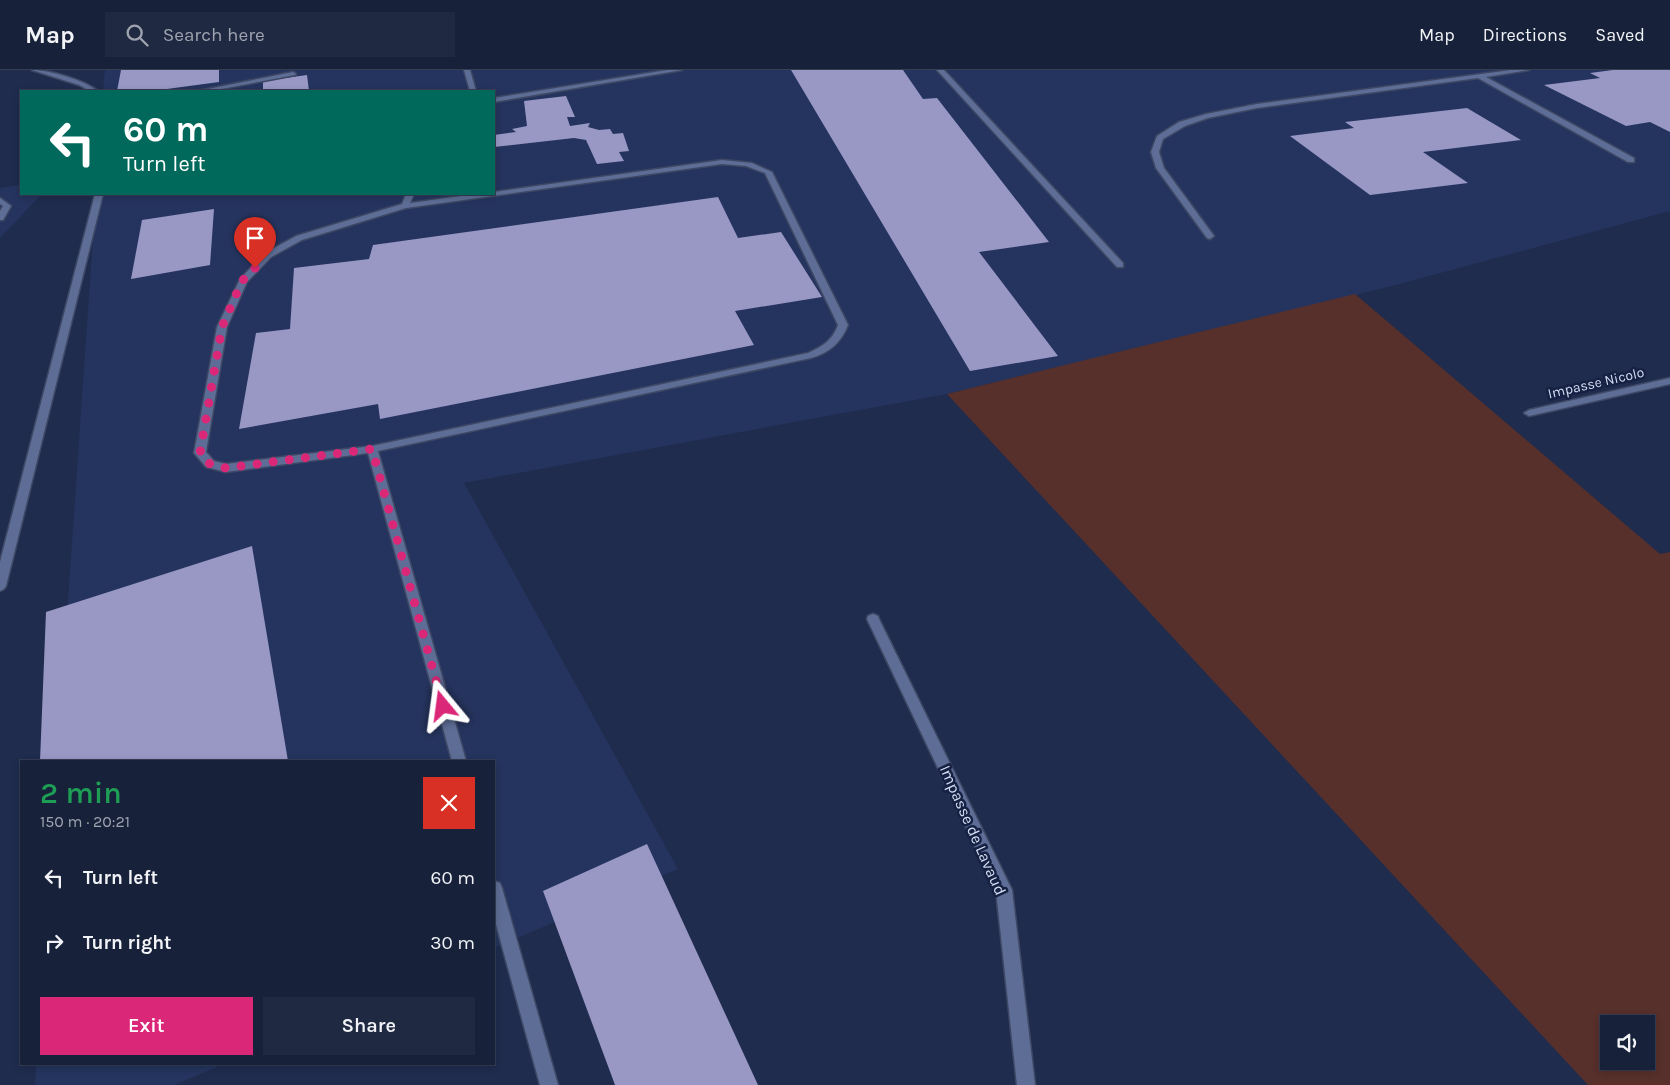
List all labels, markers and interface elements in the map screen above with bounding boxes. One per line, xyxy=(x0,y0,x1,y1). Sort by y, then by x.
search box xyxy=(105,12,455,57)
text: Map xyxy=(25,21,75,49)
icon: search xyxy=(123,21,151,49)
text: Search here xyxy=(163,24,265,46)
text: Map xyxy=(1419,24,1455,46)
text: Directions xyxy=(1483,24,1567,46)
text: Saved xyxy=(1595,24,1645,46)
text: 60 m xyxy=(123,109,208,150)
icon: left xyxy=(40,110,105,175)
text: Turn left xyxy=(123,151,206,177)
pin xyxy=(234,217,276,268)
icon: arrive xyxy=(241,224,269,252)
street label: Impasse Nicolo xyxy=(1546,364,1646,402)
position arrow xyxy=(416,679,468,731)
street label: Impasse de Lavaud xyxy=(936,762,1010,898)
text: 2 min xyxy=(40,775,122,811)
button: close xyxy=(423,777,475,829)
text: 150 m · 20:21 xyxy=(40,812,130,831)
icon: left xyxy=(40,864,68,892)
text: Turn left xyxy=(83,867,158,889)
text: 60 m xyxy=(431,867,475,889)
icon: right xyxy=(40,929,68,957)
text: Turn right xyxy=(83,932,172,954)
text: 30 m xyxy=(430,932,475,954)
button: Exit xyxy=(40,997,253,1055)
button: Share xyxy=(263,997,475,1055)
map controls xyxy=(1600,1015,1655,1070)
button: sound xyxy=(1600,1015,1655,1070)

